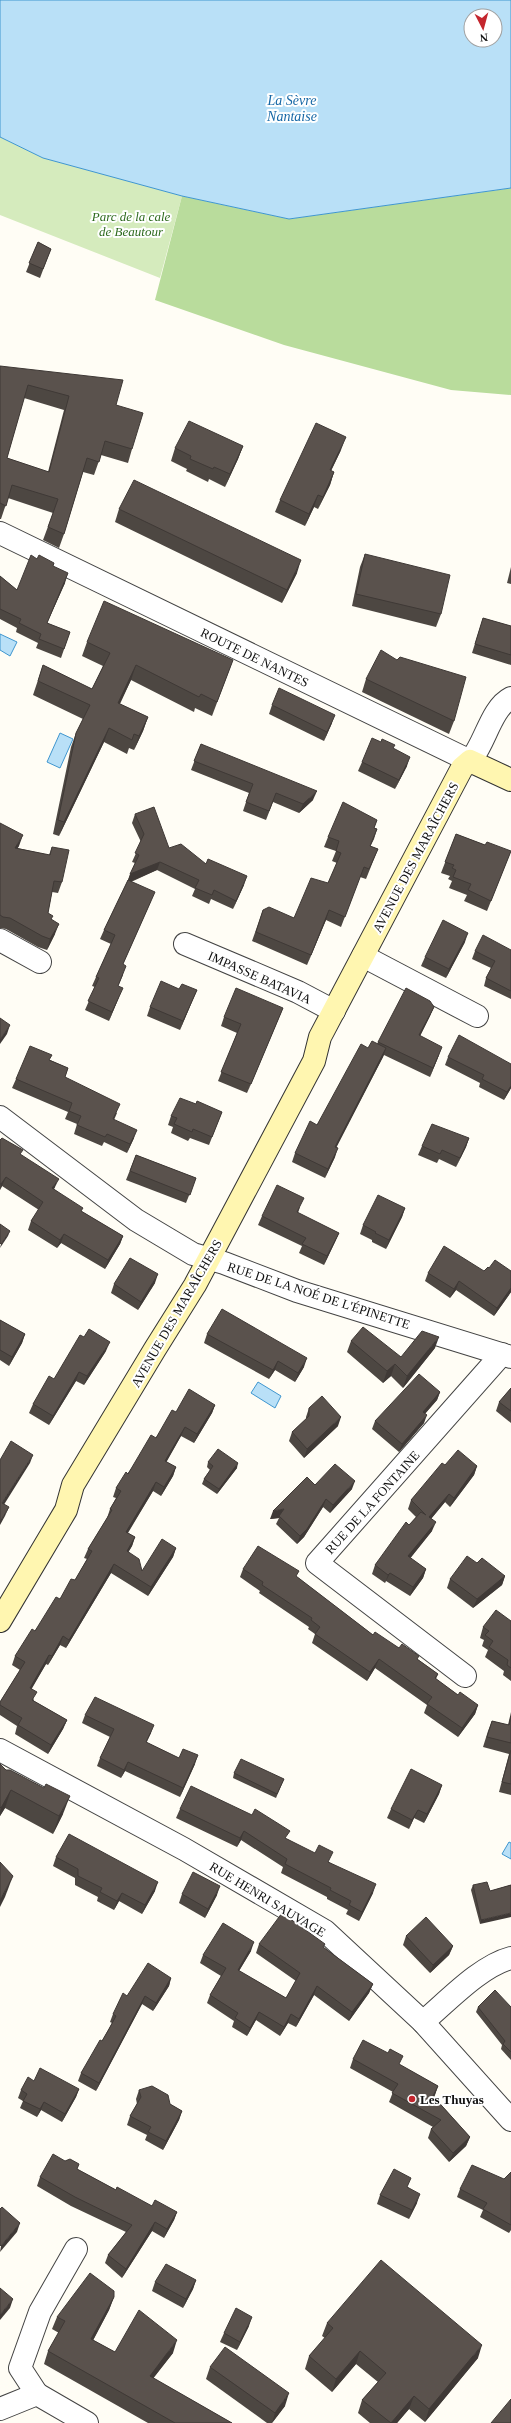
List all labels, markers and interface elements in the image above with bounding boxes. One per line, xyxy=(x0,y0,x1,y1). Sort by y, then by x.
north arrow xyxy=(463,8,503,48)
text: N xyxy=(479,32,489,44)
water label: La Sèvre Nantaise xyxy=(266,93,317,124)
park label: Parc de la cale de Beautour xyxy=(91,209,171,239)
street label: ROUTE DE NANTES xyxy=(198,625,311,690)
street label: AVENUE DES MARAÎCHERS xyxy=(369,780,462,935)
street label: IMPASSE BATAVIA xyxy=(206,948,314,1007)
street label: AVENUE DES MARAÎCHERS xyxy=(128,1237,225,1390)
street label: RUE DE LA NOÉ DE L'ÉPINETTE xyxy=(226,1259,412,1332)
street label: RUE DE LA FONTAINE xyxy=(322,1448,423,1557)
street label: RUE HENRI SAUVAGE xyxy=(207,1859,329,1940)
place label: Les Thuyas xyxy=(420,2092,484,2107)
marker: Les Thuyas xyxy=(407,2094,417,2104)

